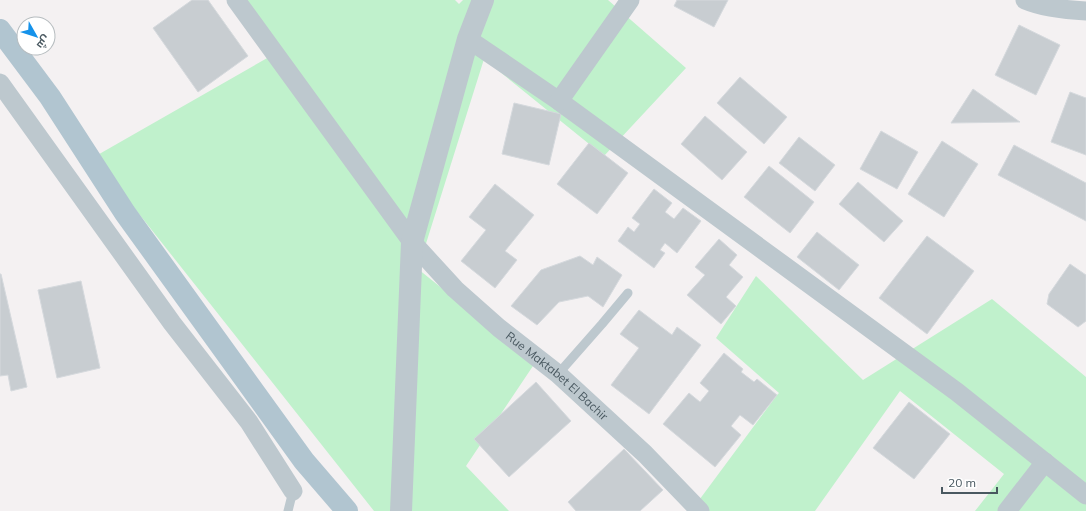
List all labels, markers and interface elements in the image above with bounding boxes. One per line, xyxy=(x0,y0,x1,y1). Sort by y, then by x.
north arrow xyxy=(16,16,56,56)
text: ش xyxy=(34,32,54,52)
street label: Rue Maktabet El Bachir xyxy=(503,328,612,424)
scale bar xyxy=(942,469,997,495)
text: 20 m xyxy=(948,475,976,490)

